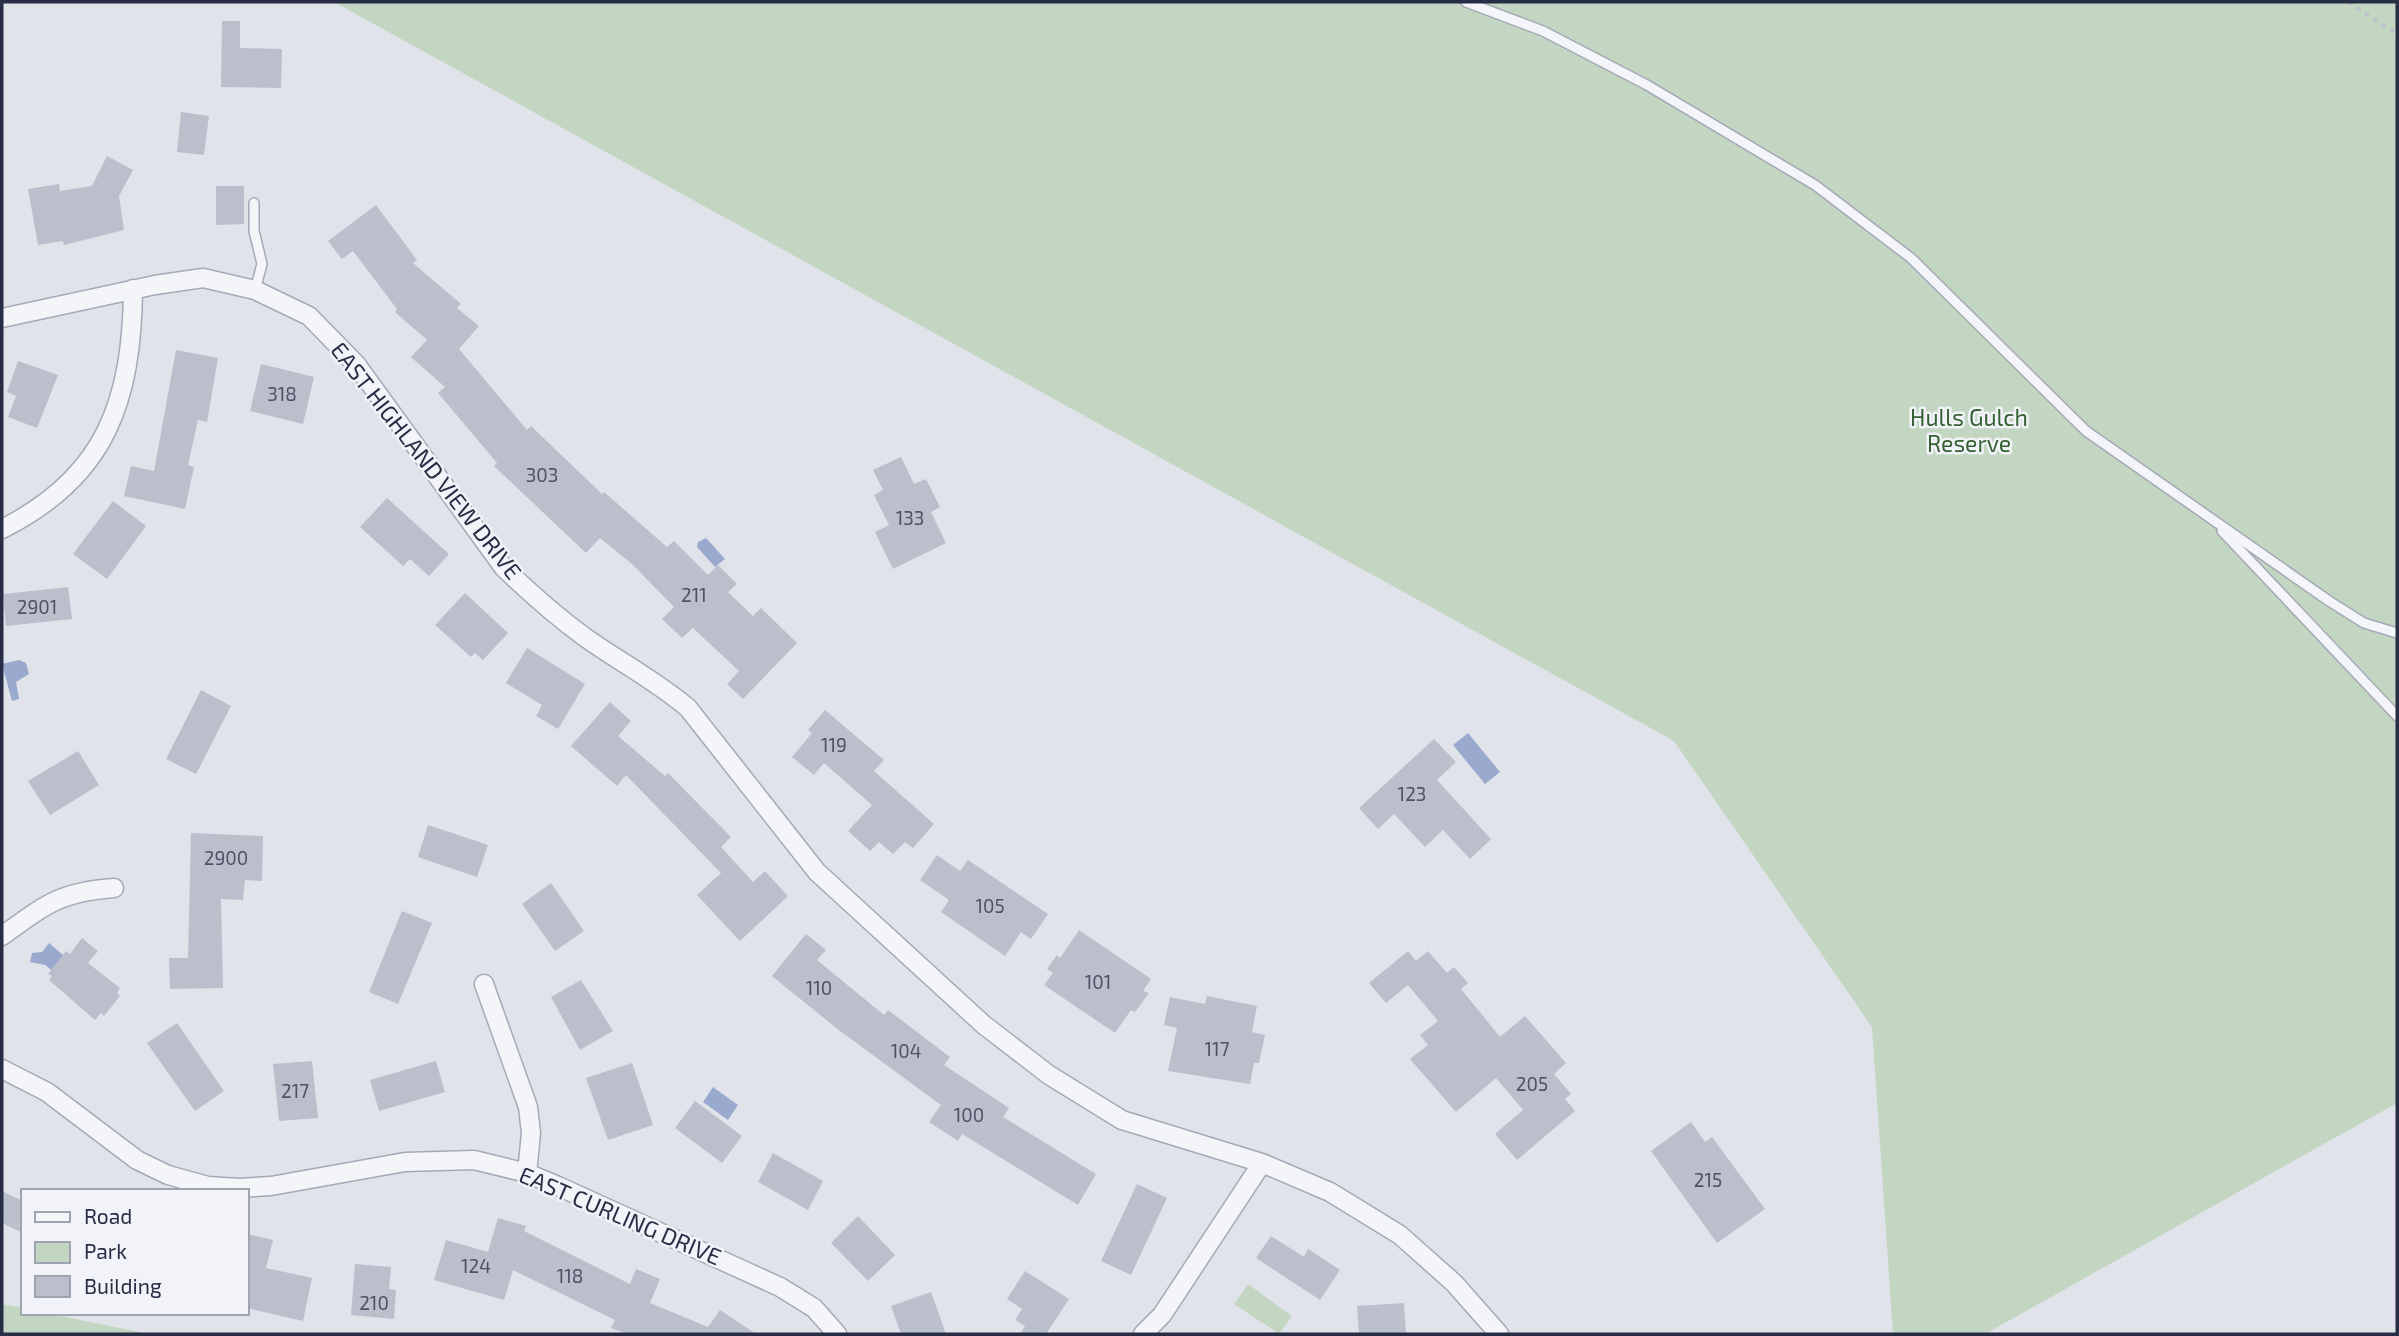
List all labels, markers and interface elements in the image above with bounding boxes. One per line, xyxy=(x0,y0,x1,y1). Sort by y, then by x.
street label: EAST HIGHLAND VIEW DRIVE xyxy=(325,336,528,585)
house number: 318 xyxy=(267,382,297,405)
park label: Hulls Gulch Reserve xyxy=(1910,403,2028,457)
house number: 303 xyxy=(526,463,558,486)
house number: 133 xyxy=(896,506,924,529)
house number: 211 xyxy=(681,583,707,606)
house number: 2901 xyxy=(17,595,57,618)
house number: 119 xyxy=(821,733,847,756)
house number: 123 xyxy=(1398,782,1426,805)
house number: 2900 xyxy=(204,846,248,869)
house number: 105 xyxy=(975,894,1005,917)
house number: 101 xyxy=(1085,970,1111,993)
house number: 110 xyxy=(806,976,832,999)
house number: 117 xyxy=(1205,1037,1230,1060)
house number: 104 xyxy=(891,1039,921,1062)
house number: 205 xyxy=(1516,1072,1548,1095)
house number: 217 xyxy=(281,1079,309,1102)
house number: 100 xyxy=(954,1103,984,1126)
street label: EAST CURLING DRIVE xyxy=(515,1160,726,1270)
house number: 215 xyxy=(1694,1168,1722,1191)
legend xyxy=(21,1189,248,1315)
text: Road xyxy=(84,1203,132,1228)
text: Park xyxy=(84,1238,127,1263)
house number: 124 xyxy=(461,1254,491,1277)
house number: 118 xyxy=(557,1264,583,1287)
text: Building xyxy=(84,1273,162,1298)
house number: 210 xyxy=(359,1291,389,1314)

